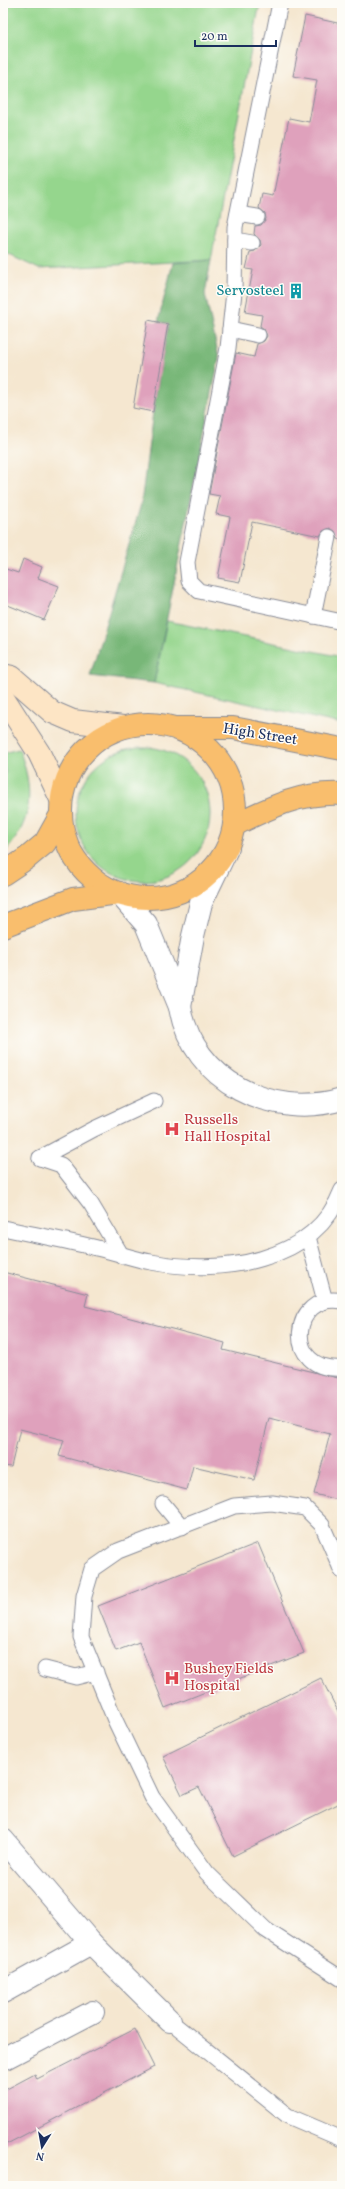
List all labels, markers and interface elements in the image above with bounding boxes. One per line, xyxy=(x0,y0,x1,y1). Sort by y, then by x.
scale bar xyxy=(195,22,276,48)
text: 20 m xyxy=(201,29,228,45)
place label: Servosteel xyxy=(216,281,284,302)
building icon: Servosteel xyxy=(287,282,305,300)
street label: High Street xyxy=(221,719,299,751)
place label: Russells Hall Hospital xyxy=(184,1110,271,1148)
hospital icon: Russells Hall Hospital xyxy=(163,1120,181,1138)
place label: Bushey Fields Hospital xyxy=(184,1659,274,1697)
hospital icon: Bushey Fields Hospital xyxy=(163,1669,181,1687)
north arrow xyxy=(22,2127,62,2167)
text: N xyxy=(35,2147,46,2163)

